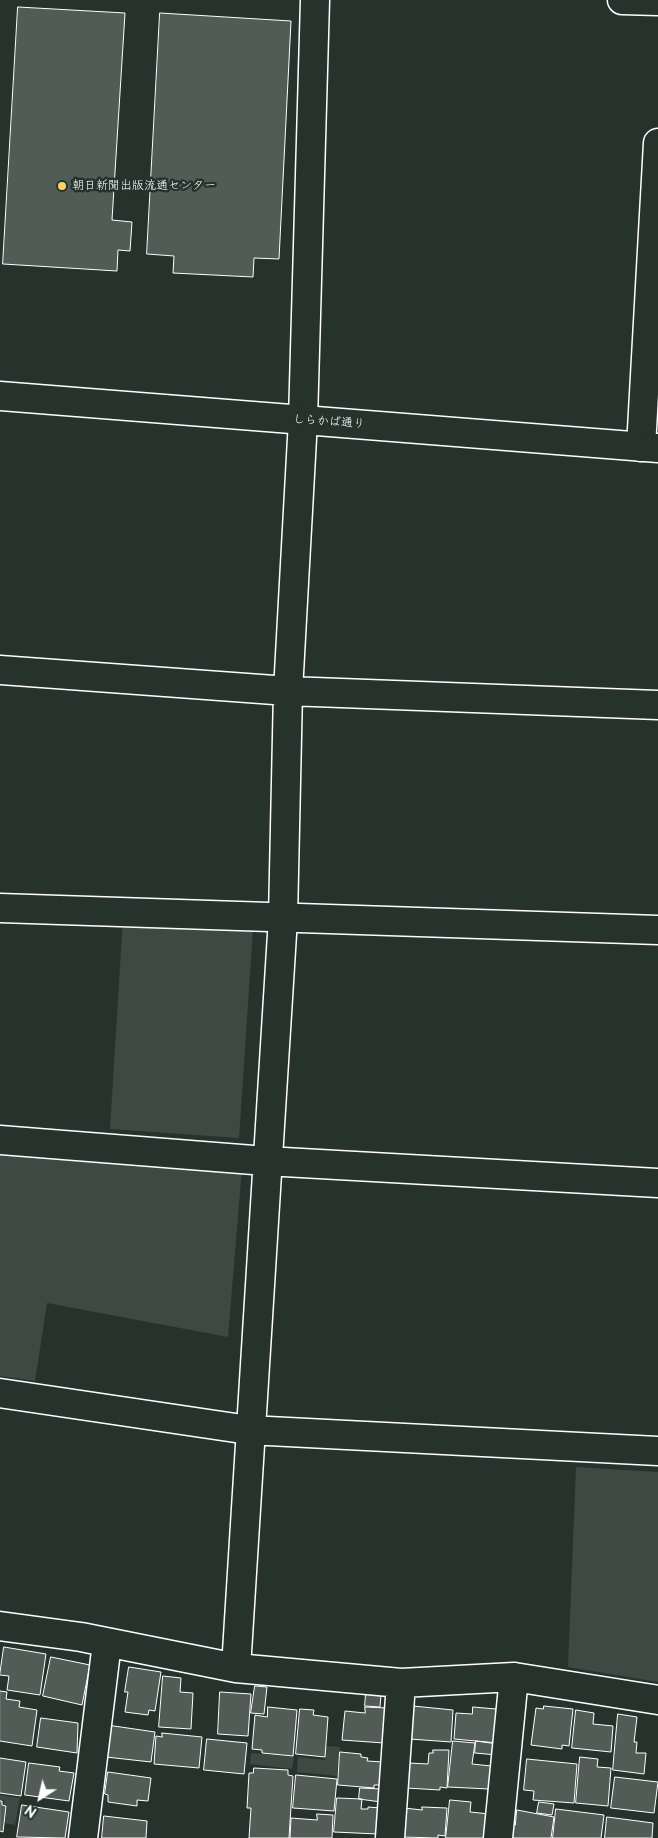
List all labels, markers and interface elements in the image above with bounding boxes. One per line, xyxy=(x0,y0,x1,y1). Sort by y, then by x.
place label: 朝日新聞出版流通センター xyxy=(72,179,216,193)
marker: 朝日新聞出版流通センター xyxy=(56,180,68,192)
street label: しらかば通り xyxy=(293,412,365,432)
north arrow xyxy=(15,1773,65,1823)
text: N xyxy=(22,1801,40,1821)

